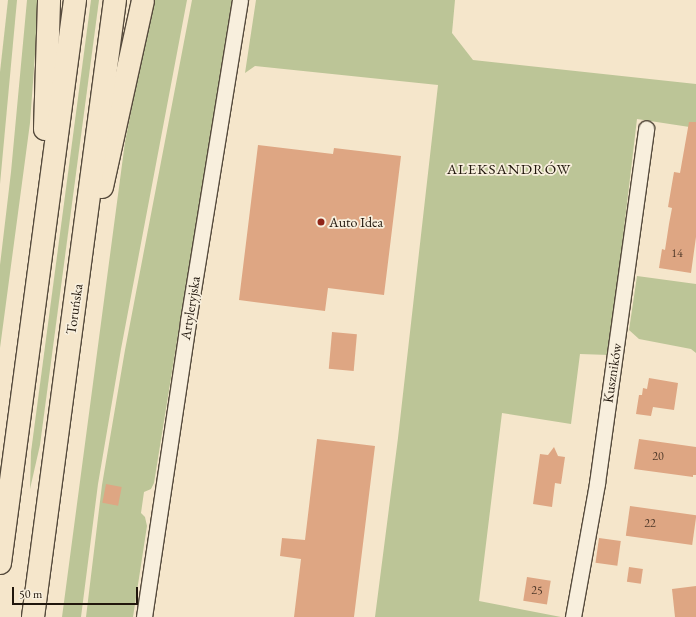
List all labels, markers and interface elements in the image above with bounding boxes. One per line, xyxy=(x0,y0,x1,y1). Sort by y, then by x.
district label: ALEKSANDRÓW xyxy=(447,160,571,178)
place label: Auto Idea xyxy=(329,214,383,230)
marker: Auto Idea xyxy=(316,217,326,227)
house number: 14 xyxy=(671,247,683,261)
street label: Artyleryjska xyxy=(177,275,203,341)
street label: Toruńska xyxy=(62,283,86,335)
street label: Kuszników xyxy=(599,342,625,404)
house number: 20 xyxy=(652,450,664,464)
house number: 22 xyxy=(644,517,656,531)
scale bar xyxy=(14,579,140,605)
house number: 25 xyxy=(531,584,543,598)
text: 50 m xyxy=(19,586,42,602)

